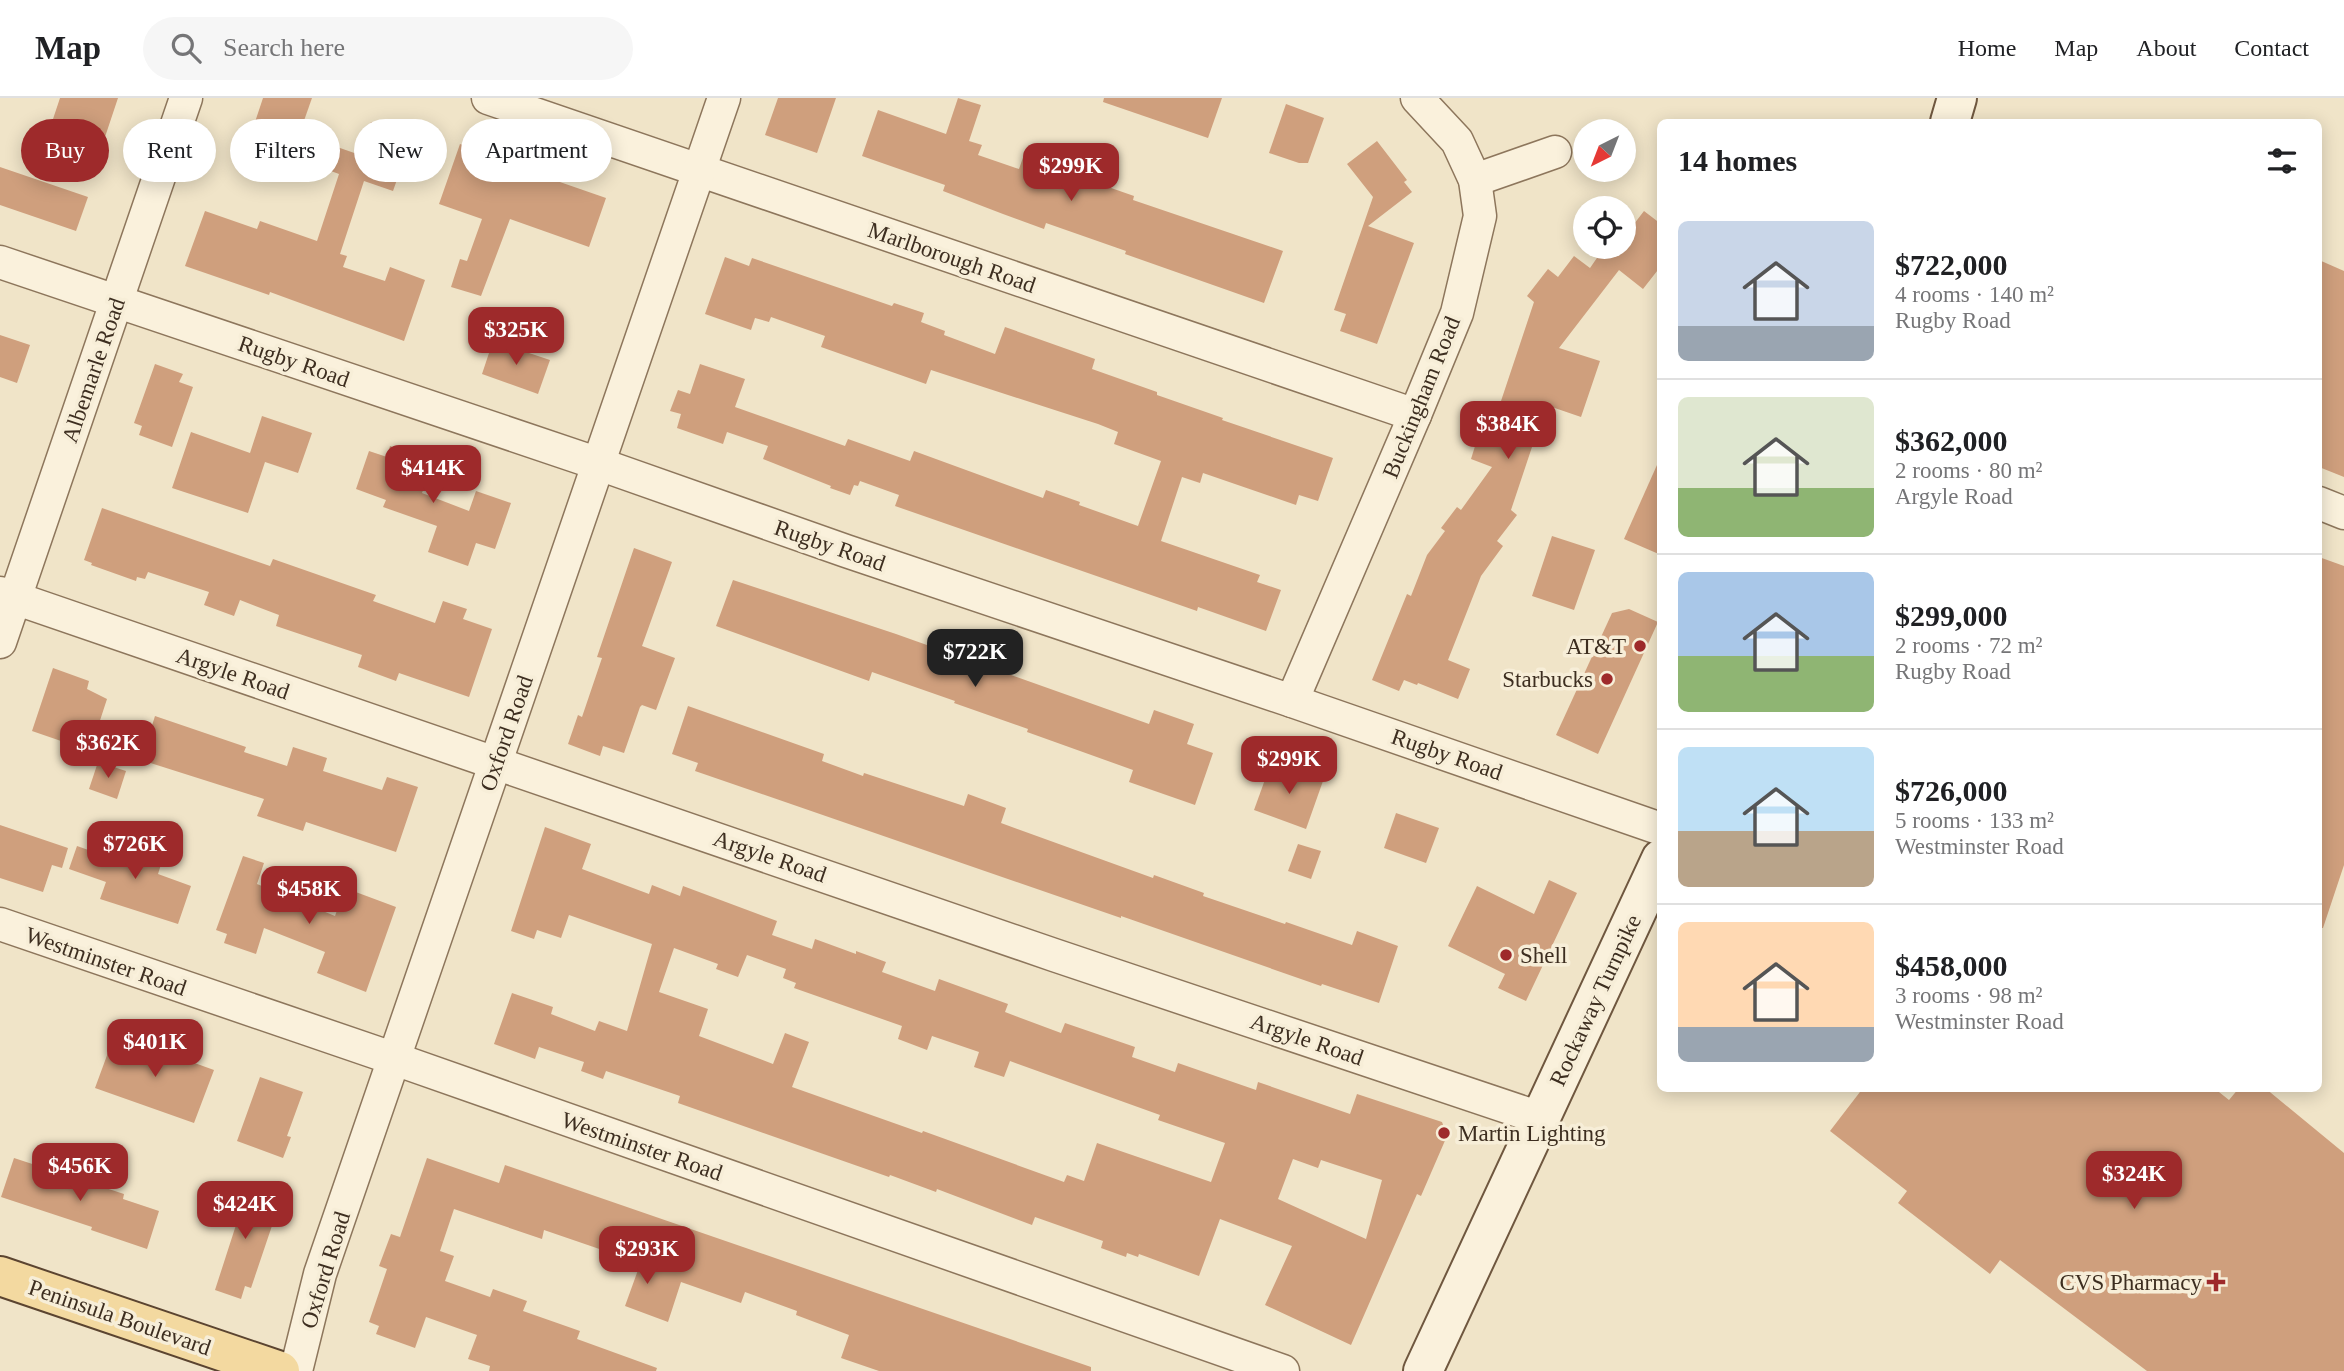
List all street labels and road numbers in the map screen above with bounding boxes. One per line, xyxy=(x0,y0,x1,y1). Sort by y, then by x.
street label: Marlborough Road xyxy=(865,217,1039,298)
street label: Albemarle Road xyxy=(57,294,130,446)
street label: Buckingham Road xyxy=(1378,312,1465,482)
street label: Rugby Road xyxy=(235,331,353,392)
street label: Rugby Road xyxy=(771,515,889,576)
street label: Argyle Road xyxy=(173,642,293,705)
street label: Oxford Road xyxy=(475,672,538,794)
street label: Rugby Road xyxy=(1388,724,1506,785)
street label: Argyle Road xyxy=(710,825,830,888)
street label: Rockaway Turnpike xyxy=(1545,911,1646,1090)
street label: Westminster Road xyxy=(22,922,190,1001)
street label: Argyle Road xyxy=(1247,1008,1367,1071)
street label: Westminster Road xyxy=(558,1107,726,1186)
street label: Oxford Road xyxy=(296,1208,355,1332)
street label: Peninsula Boulevard xyxy=(25,1275,215,1361)

